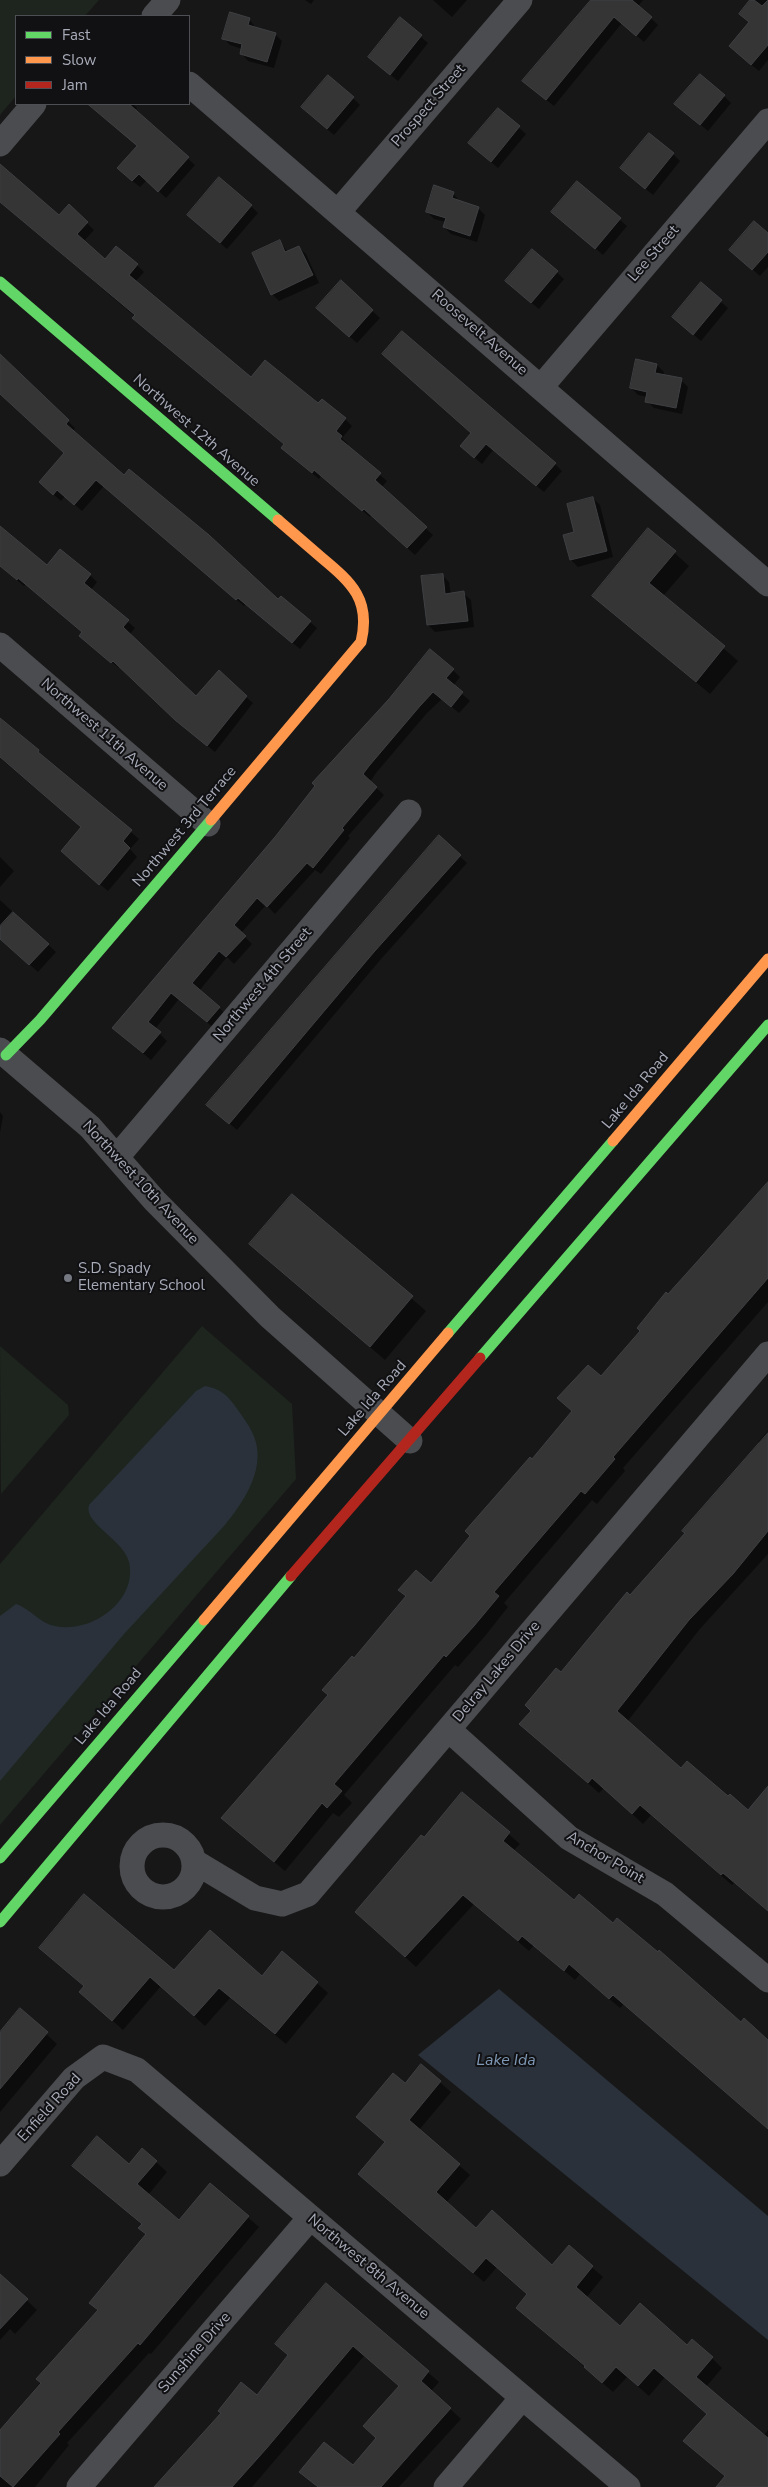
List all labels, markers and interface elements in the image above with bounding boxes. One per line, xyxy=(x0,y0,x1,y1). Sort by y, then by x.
legend xyxy=(15,15,190,105)
text: Fast xyxy=(62,25,90,45)
text: Slow xyxy=(62,50,96,70)
street label: Prospect Street xyxy=(388,61,470,151)
text: Jam xyxy=(62,75,88,95)
street label: Lee Street xyxy=(625,222,683,286)
street label: Roosevelt Avenue xyxy=(427,286,531,380)
street label: Northwest 12th Avenue xyxy=(129,371,263,491)
street label: Northwest 11th Avenue xyxy=(37,675,171,795)
street label: Northwest 3rd Terrace xyxy=(129,763,241,891)
street label: Northwest 4th Street xyxy=(210,924,316,1046)
street label: Lake Ida Road xyxy=(599,1049,673,1133)
street label: Northwest 10th Avenue xyxy=(78,1118,202,1248)
place label: S.D. Spady Elementary School xyxy=(78,1260,205,1295)
marker: S.D. Spady Elementary School xyxy=(62,1272,74,1284)
street label: Lake Ida Road xyxy=(335,1357,411,1441)
street label: Delray Lakes Drive xyxy=(450,1618,544,1726)
street label: Lake Ida Road xyxy=(72,1665,146,1749)
street label: Anchor Point xyxy=(563,1828,647,1888)
water label: Lake Ida xyxy=(476,2051,536,2071)
street label: Enfield Road xyxy=(15,2070,85,2146)
street label: Northwest 8th Avenue xyxy=(303,2211,433,2323)
street label: Sunshine Drive xyxy=(155,2309,235,2397)

